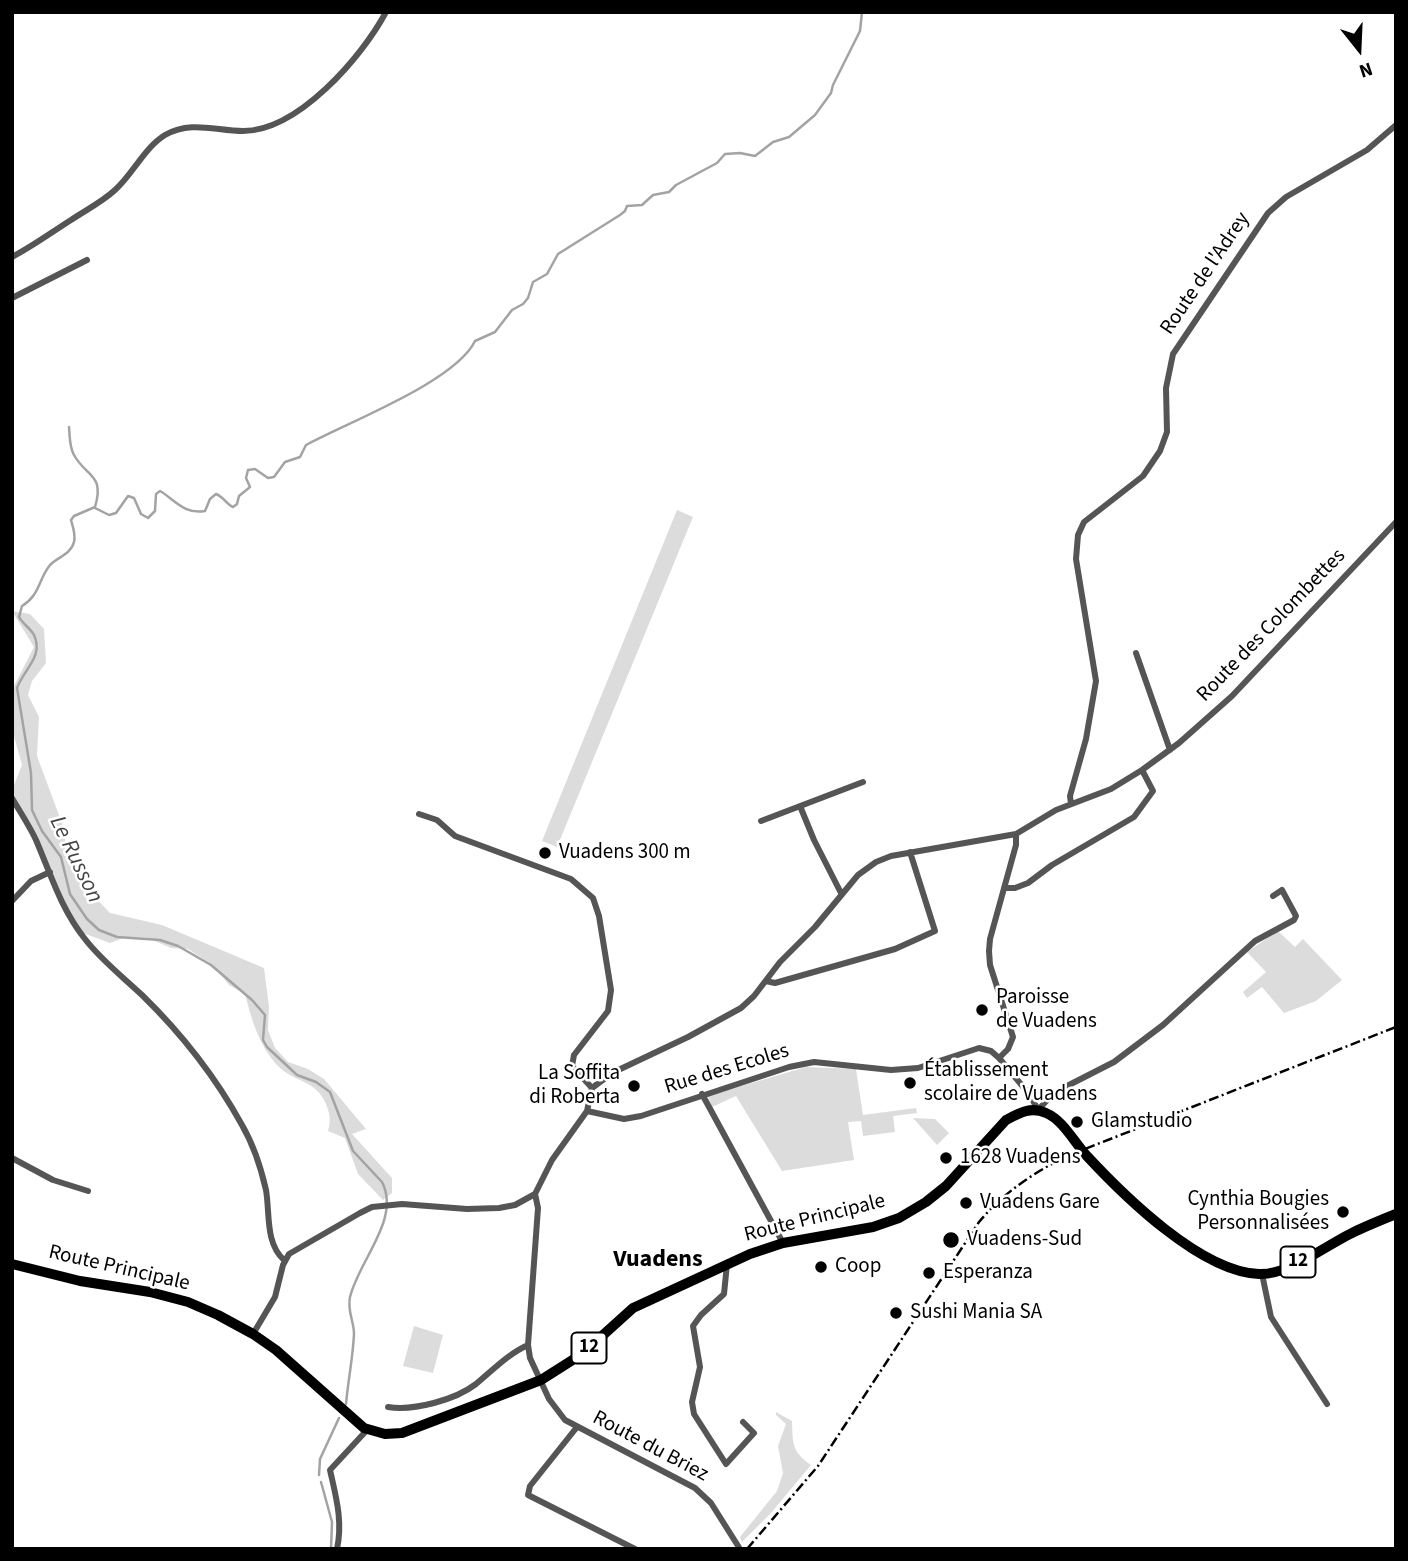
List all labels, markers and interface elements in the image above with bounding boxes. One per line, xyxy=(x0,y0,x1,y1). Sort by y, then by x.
north arrow xyxy=(1324,14,1394,84)
text: N xyxy=(1355,55,1376,84)
street label: Route de l'Adrey xyxy=(1156,208,1256,340)
street label: Route des Colombettes xyxy=(1192,544,1352,708)
water label: Le Russon xyxy=(42,812,108,908)
place label: Vuadens 300 m xyxy=(559,840,691,866)
marker: Vuadens 300 m xyxy=(537,845,553,861)
place label: Paroisse de Vuadens xyxy=(996,985,1097,1035)
marker: Paroisse de Vuadens xyxy=(974,1002,990,1018)
street label: Rue des Ecoles xyxy=(662,1039,792,1101)
place label: Établissement scolaire de Vuadens xyxy=(924,1058,1097,1108)
place label: La Soffita di Roberta xyxy=(529,1061,620,1111)
marker: Établissement scolaire de Vuadens xyxy=(902,1075,918,1091)
marker: La Soffita di Roberta xyxy=(626,1078,642,1094)
place label: Glamstudio xyxy=(1091,1109,1192,1135)
marker: Glamstudio xyxy=(1069,1114,1085,1130)
place label: 1628 Vuadens xyxy=(960,1145,1080,1171)
marker: 1628 Vuadens xyxy=(938,1150,954,1166)
place label: Cynthia Bougies Personnalisées xyxy=(1187,1187,1329,1237)
street label: Route Principale xyxy=(742,1189,888,1249)
place label: Vuadens Gare xyxy=(980,1190,1100,1216)
marker: Vuadens Gare xyxy=(958,1195,974,1211)
marker: Cynthia Bougies Personnalisées xyxy=(1335,1204,1351,1220)
place label: Vuadens-Sud xyxy=(967,1227,1082,1253)
marker: Vuadens-Sud xyxy=(941,1230,961,1250)
street label: Route Principale xyxy=(46,1240,192,1298)
road number: 12 xyxy=(1280,1246,1316,1278)
district label: Vuadens xyxy=(613,1247,703,1275)
place label: Coop xyxy=(835,1254,881,1280)
marker: Coop xyxy=(813,1259,829,1275)
place label: Esperanza xyxy=(943,1260,1033,1286)
marker: Esperanza xyxy=(921,1265,937,1281)
place label: Sushi Mania SA xyxy=(910,1300,1042,1326)
marker: Sushi Mania SA xyxy=(888,1305,904,1321)
road number: 12 xyxy=(572,1332,606,1364)
street label: Route du Briez xyxy=(588,1406,712,1488)

